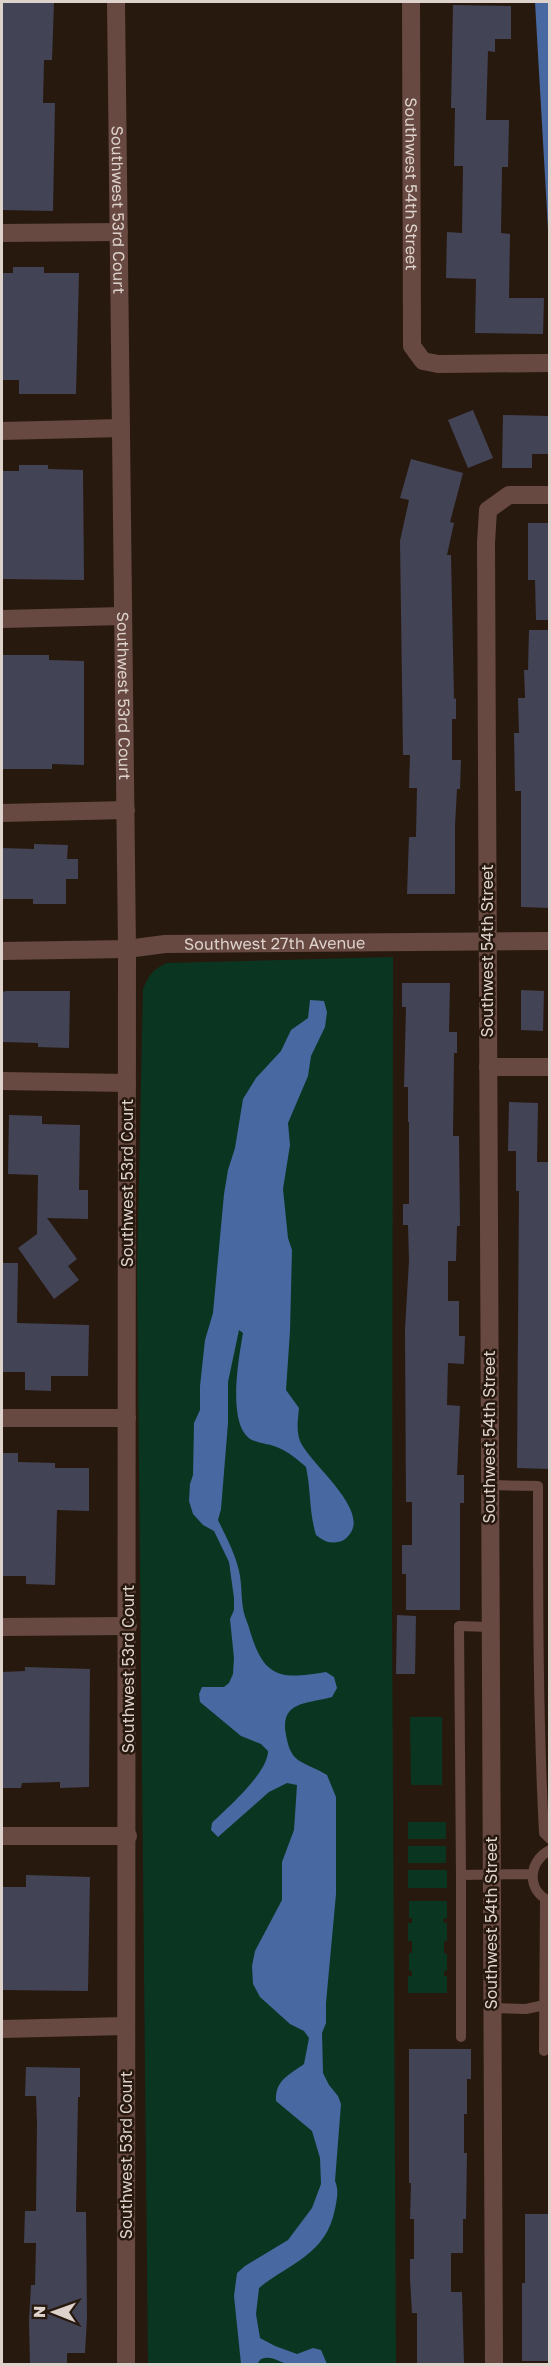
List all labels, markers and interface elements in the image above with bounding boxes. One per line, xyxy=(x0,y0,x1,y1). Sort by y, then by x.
street label: Southwest 54th Street xyxy=(401,97,422,271)
street label: Southwest 53rd Court xyxy=(107,126,129,294)
street label: Southwest 53rd Court xyxy=(113,612,135,780)
street label: Southwest 54th Street xyxy=(477,864,497,1038)
street label: Southwest 27th Avenue xyxy=(184,932,365,954)
street label: Southwest 53rd Court xyxy=(117,1099,137,1267)
street label: Southwest 54th Street xyxy=(479,1350,499,1524)
street label: Southwest 53rd Court xyxy=(118,1585,138,1753)
street label: Southwest 54th Street xyxy=(481,1836,501,2010)
street label: Southwest 53rd Court xyxy=(116,2071,136,2239)
north arrow xyxy=(24,2282,84,2342)
text: N xyxy=(29,2305,49,2318)

